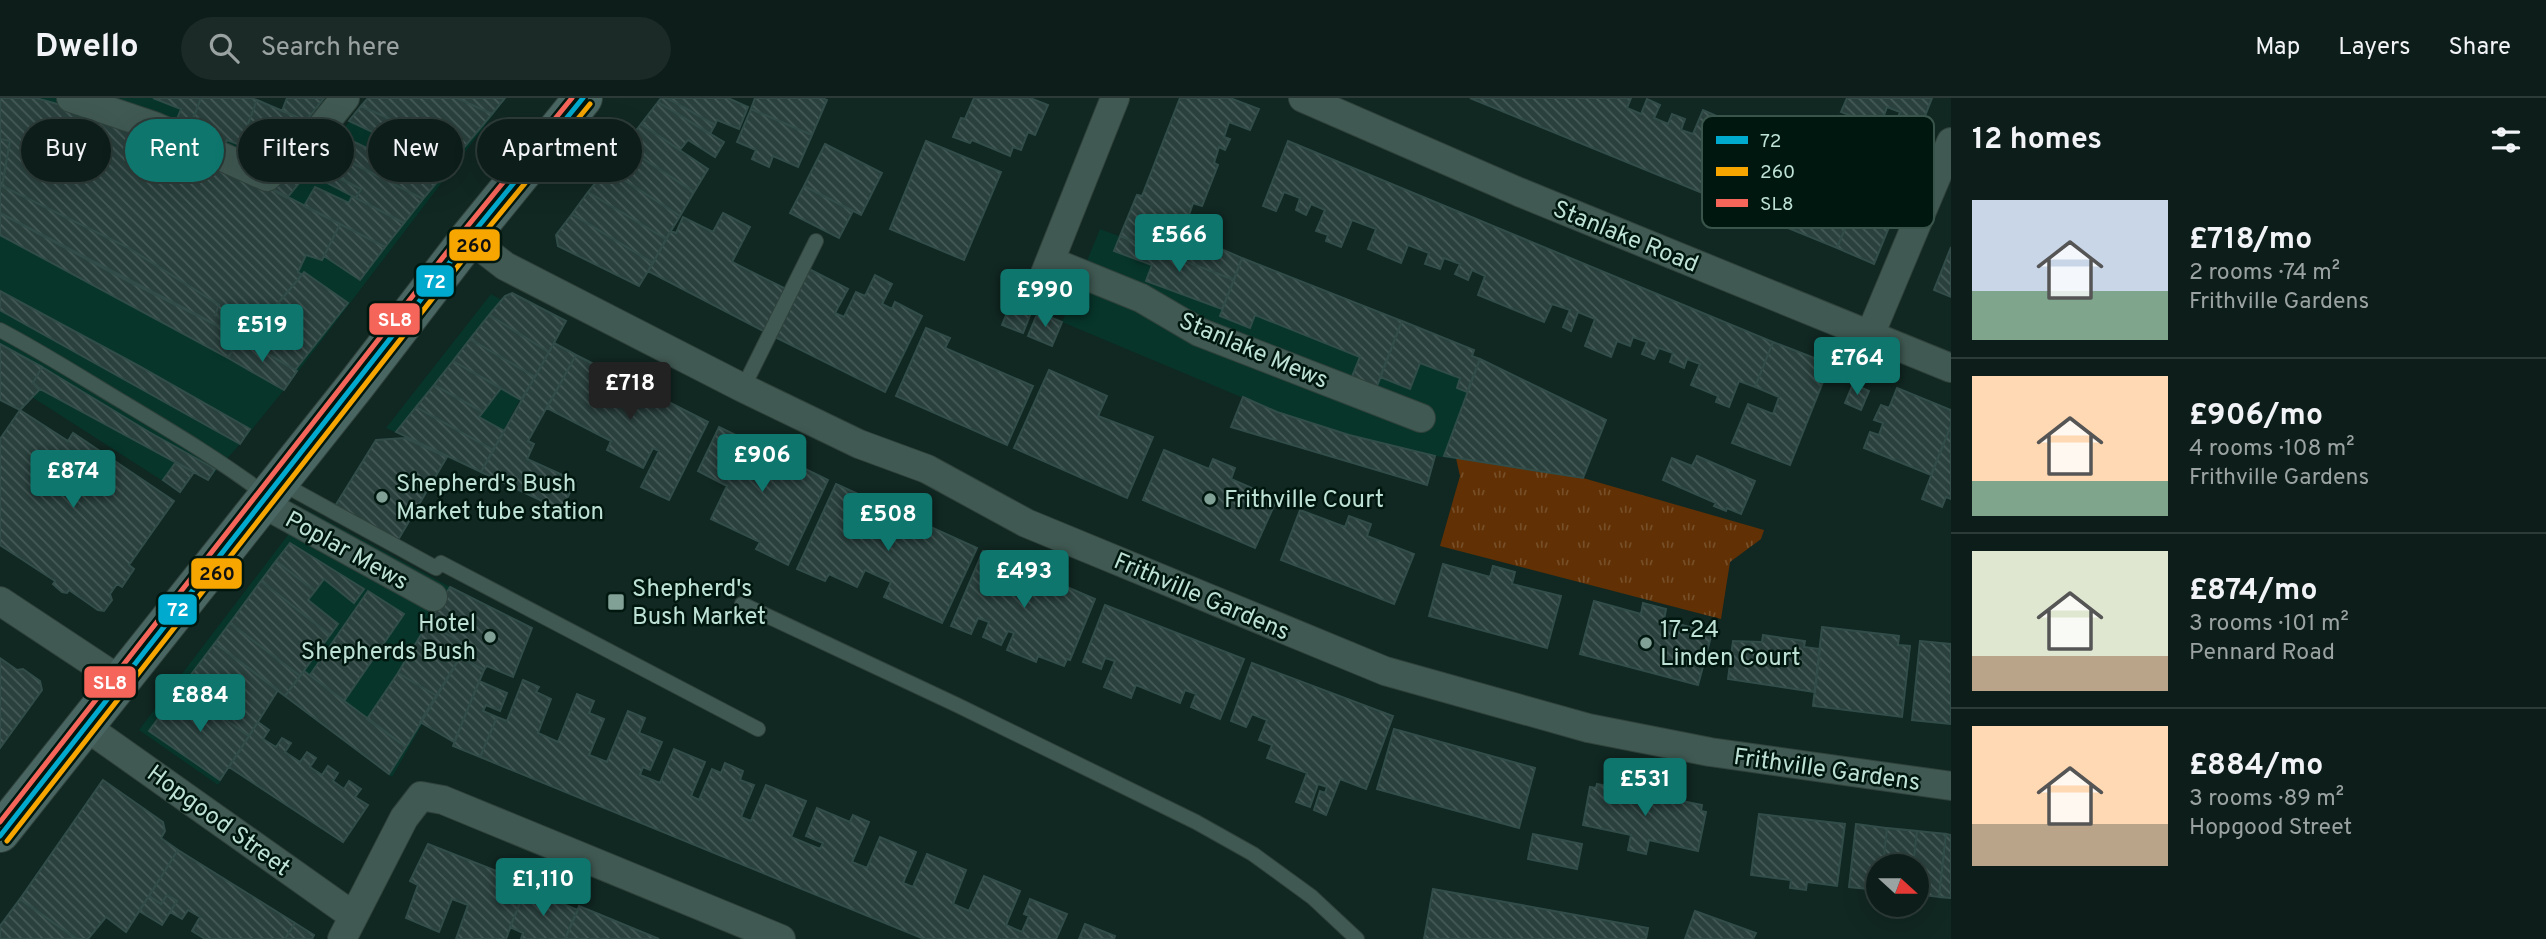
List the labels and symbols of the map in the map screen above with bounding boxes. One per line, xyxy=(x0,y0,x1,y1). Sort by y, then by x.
legend xyxy=(1702,116,1934,228)
text: 72 xyxy=(1760,130,1781,154)
text: 260 xyxy=(1760,161,1795,185)
text: SL8 xyxy=(1760,193,1794,217)
street label: Stanlake Road xyxy=(1548,195,1702,281)
pin: £566 xyxy=(1138,214,1220,274)
line badge: 260 xyxy=(448,228,501,262)
text: 260 xyxy=(456,235,492,259)
line badge: 72 xyxy=(415,264,455,298)
pin: £990 xyxy=(1004,270,1086,329)
text: 72 xyxy=(424,271,446,295)
line badge: SL8 xyxy=(368,302,421,336)
pin: £519 xyxy=(221,304,303,364)
street label: Stanlake Mews xyxy=(1174,307,1332,397)
text: SL8 xyxy=(378,309,412,333)
pin: £764 xyxy=(1816,338,1898,397)
pin: £718 xyxy=(589,362,671,422)
pin: £906 xyxy=(721,434,803,494)
pin: £874 xyxy=(32,450,114,510)
place label: Shepherd's Bush Market tube station xyxy=(396,470,604,528)
place label: Frithville Court xyxy=(1224,486,1384,516)
marker: Shepherd's Bush Market tube station xyxy=(374,489,390,505)
marker: Frithville Court xyxy=(1202,491,1218,507)
pin: £508 xyxy=(847,494,929,553)
street label: Poplar Mews xyxy=(279,506,413,598)
street label: Frithville Gardens xyxy=(1109,547,1294,648)
pin: £493 xyxy=(983,550,1065,610)
line badge: 260 xyxy=(190,557,243,590)
text: 260 xyxy=(199,563,235,587)
place label: Shepherd's Bush Market xyxy=(632,575,766,633)
marker: Shepherd's Bush Market xyxy=(606,592,626,612)
line badge: 72 xyxy=(157,593,198,626)
text: 72 xyxy=(167,599,189,623)
place label: Hotel Shepherds Bush xyxy=(301,610,476,668)
place label: 17-24 Linden Court xyxy=(1660,616,1801,674)
marker: Hotel Shepherds Bush xyxy=(482,629,498,645)
marker: 17-24 Linden Court xyxy=(1638,635,1654,651)
line badge: SL8 xyxy=(83,665,137,699)
text: SL8 xyxy=(93,672,127,696)
pin: £884 xyxy=(159,674,241,734)
street label: Frithville Gardens xyxy=(1731,743,1922,799)
pin: £531 xyxy=(1604,758,1686,818)
street label: Hopgood Street xyxy=(140,759,295,884)
north arrow xyxy=(1866,854,1928,917)
pin: £1,110 xyxy=(486,858,600,918)

